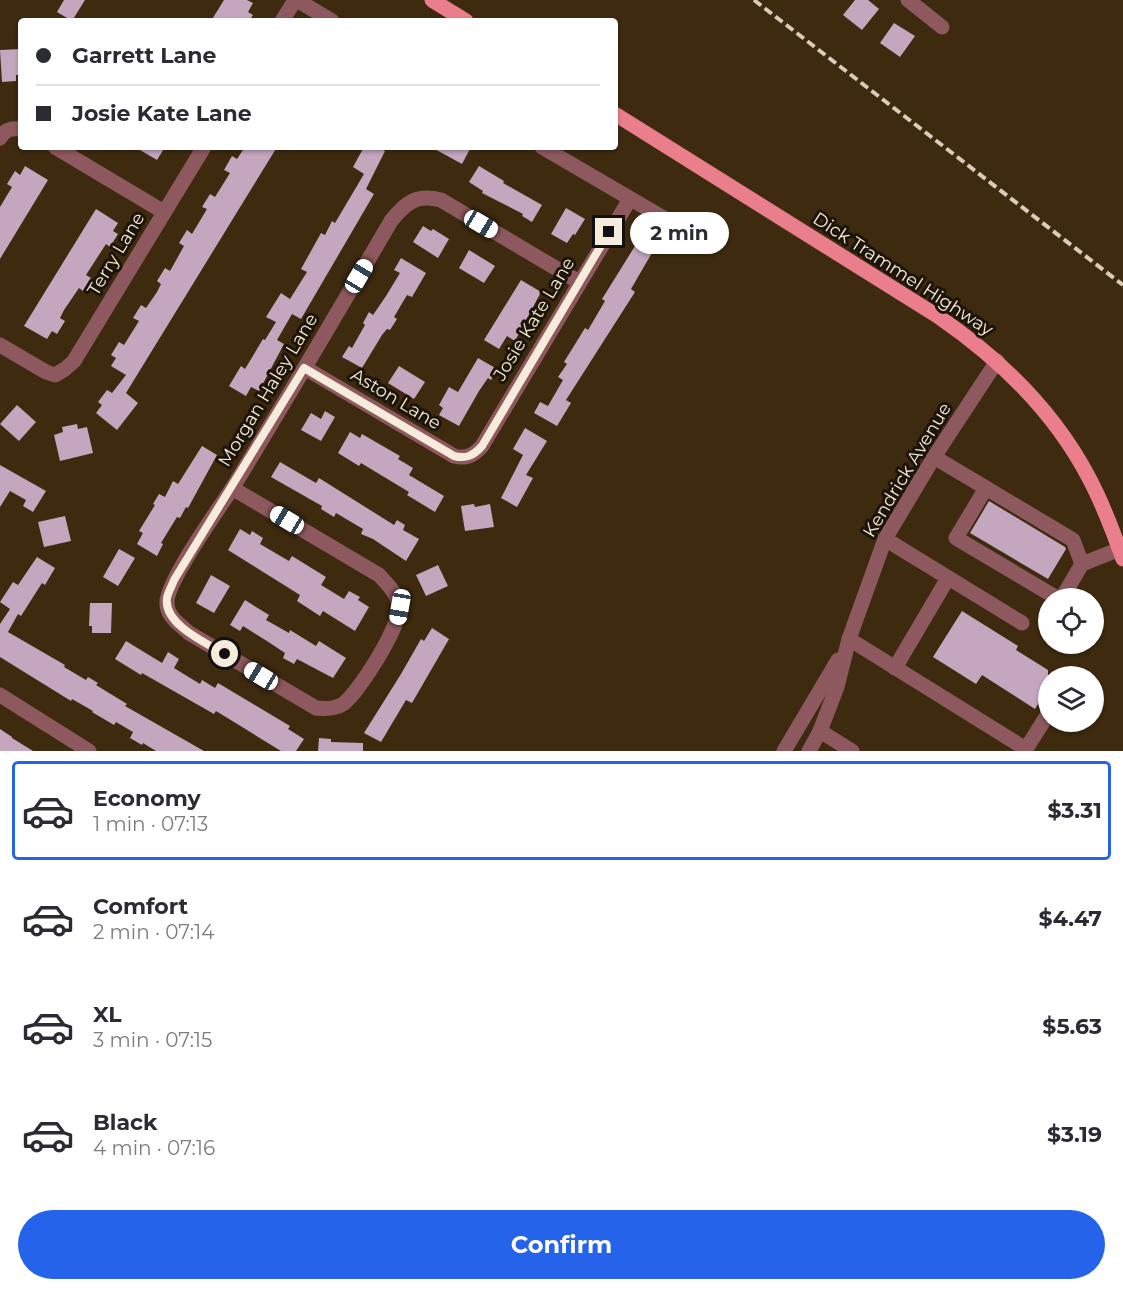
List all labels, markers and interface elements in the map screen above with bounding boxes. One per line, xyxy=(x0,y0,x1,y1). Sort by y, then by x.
text: Garrett Lane xyxy=(72,42,216,69)
text: Josie Kate Lane xyxy=(72,100,252,127)
car xyxy=(461,207,501,241)
street label: Terry Lane xyxy=(83,208,149,300)
street label: Dick Trammel Highway xyxy=(809,208,997,341)
callout: 2 min xyxy=(630,211,729,253)
route end xyxy=(595,218,622,245)
text: 2 min xyxy=(650,221,709,245)
street label: Josie Kate Lane xyxy=(488,253,579,385)
car xyxy=(342,256,376,296)
street label: Morgan Haley Lane xyxy=(214,309,323,471)
street label: Aston Lane xyxy=(347,364,445,435)
street label: Kendrick Avenue xyxy=(858,399,956,541)
car xyxy=(267,503,307,537)
car xyxy=(388,588,412,626)
map controls xyxy=(1038,588,1104,732)
button: locate xyxy=(1038,588,1104,654)
route start xyxy=(211,640,238,667)
car xyxy=(241,659,281,693)
button: layers xyxy=(1038,666,1104,732)
icon: car xyxy=(21,784,75,838)
text: Economy xyxy=(93,785,201,812)
text: $3.31 xyxy=(1047,797,1102,824)
text: 1 min · 07:13 xyxy=(93,812,208,836)
icon: car xyxy=(21,892,75,946)
text: Comfort xyxy=(93,893,188,920)
text: $4.47 xyxy=(1039,905,1102,932)
text: 2 min · 07:14 xyxy=(93,920,214,944)
icon: car xyxy=(21,1000,75,1054)
text: XL xyxy=(93,1001,122,1028)
text: $5.63 xyxy=(1042,1013,1102,1040)
text: 3 min · 07:15 xyxy=(93,1028,212,1052)
icon: car xyxy=(21,1108,75,1162)
text: Black xyxy=(93,1109,157,1136)
text: $3.19 xyxy=(1047,1121,1102,1148)
text: 4 min · 07:16 xyxy=(93,1136,215,1160)
button: Confirm xyxy=(18,1210,1105,1279)

